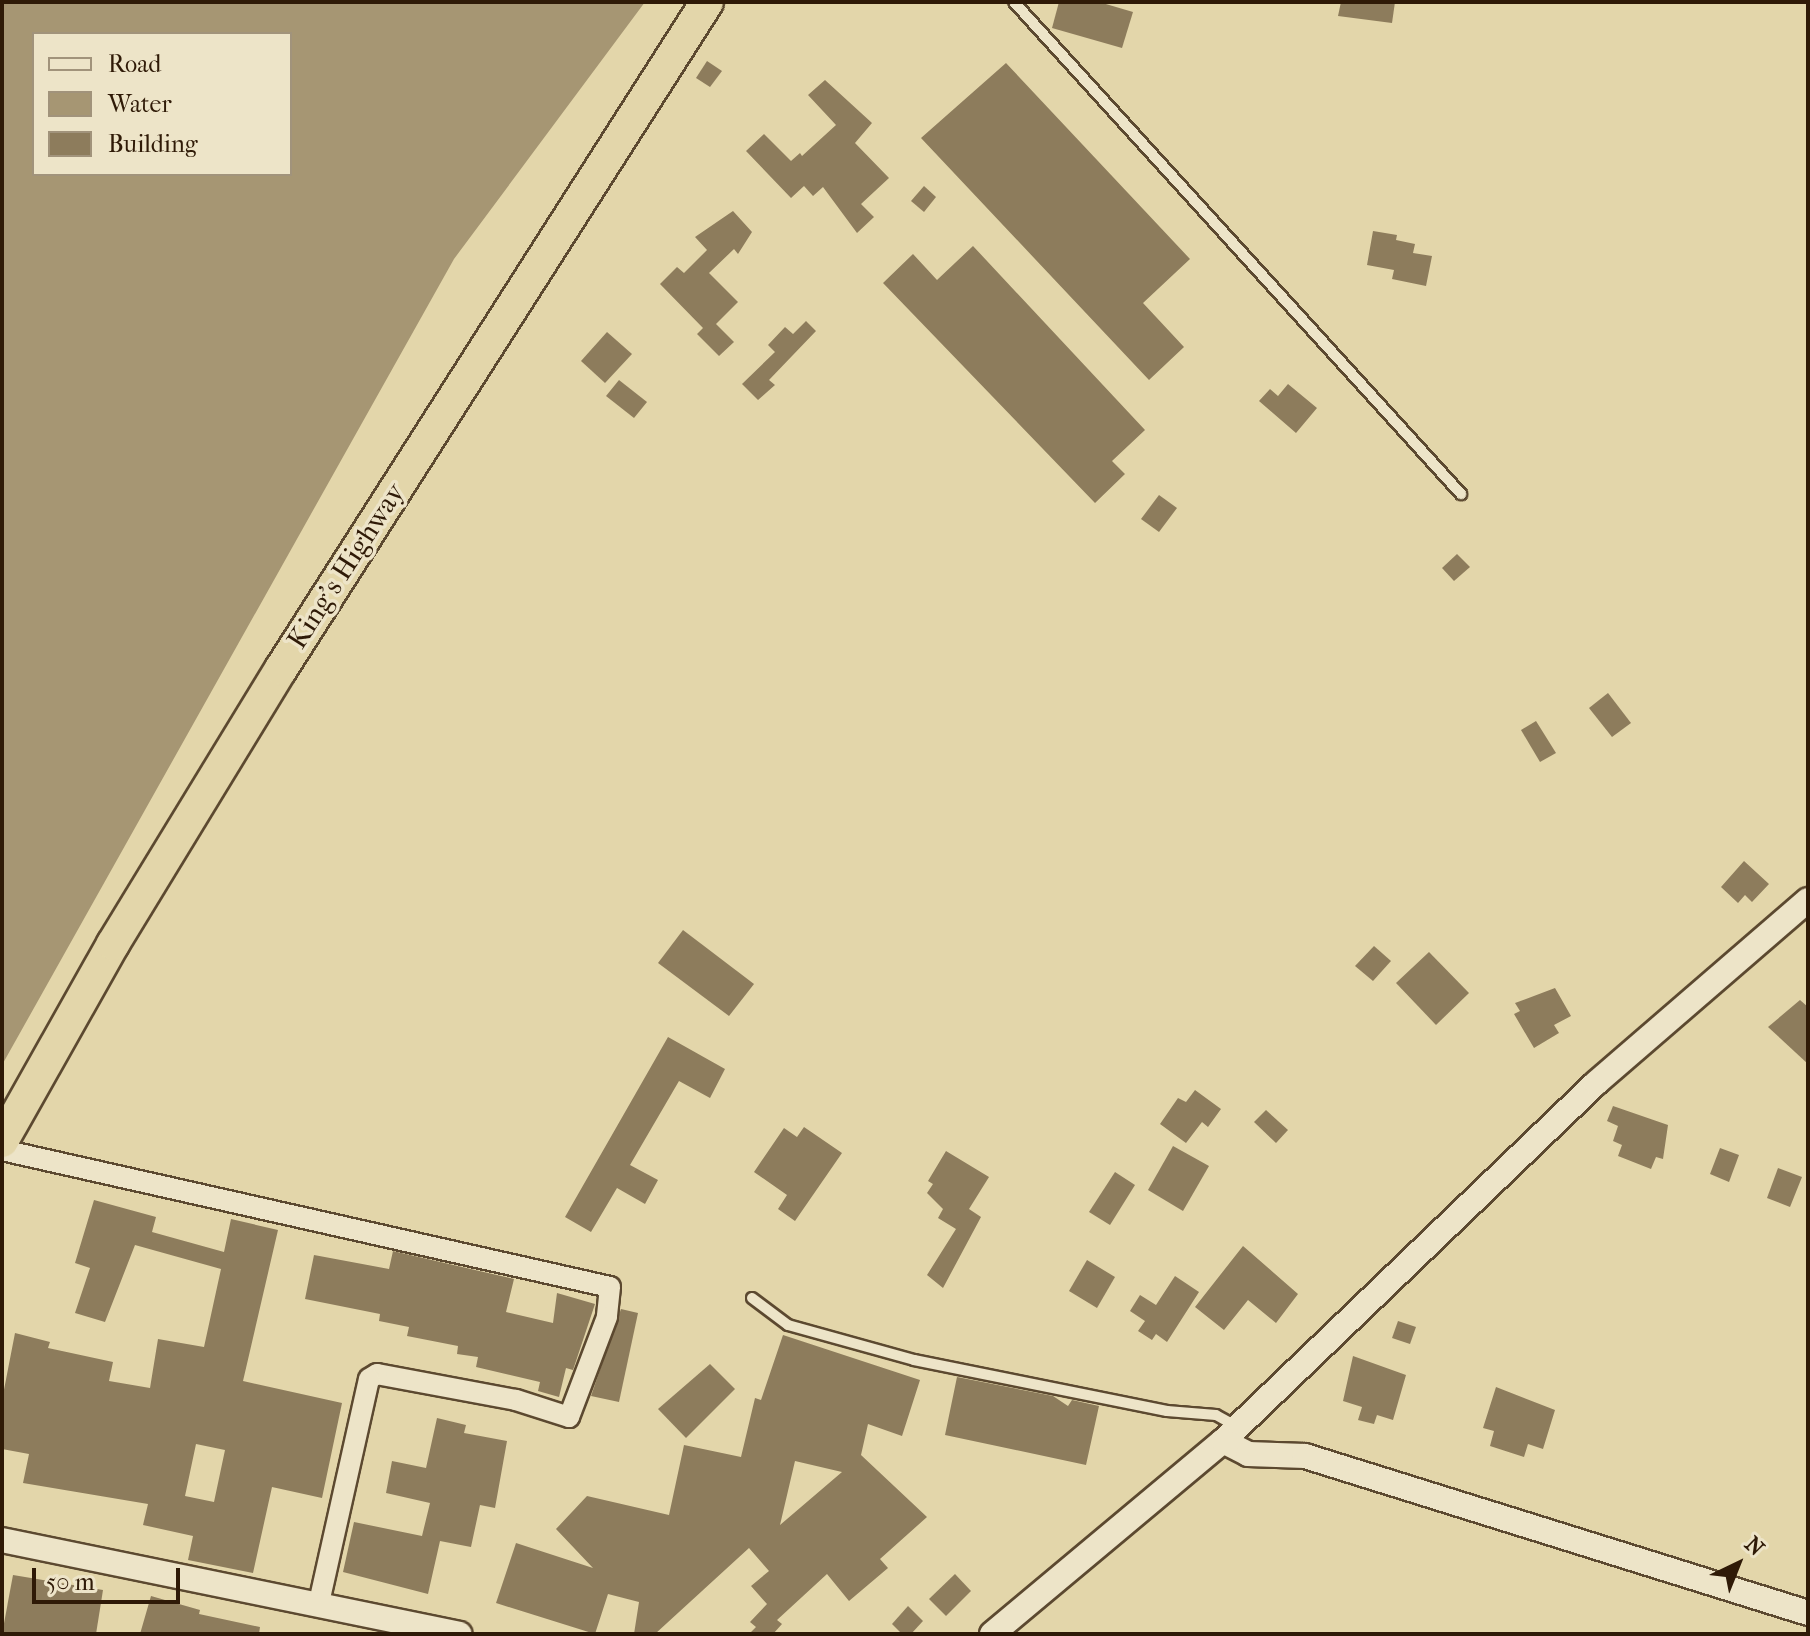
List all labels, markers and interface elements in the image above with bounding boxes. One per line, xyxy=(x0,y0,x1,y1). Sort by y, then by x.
legend xyxy=(32,32,292,176)
text: Road xyxy=(108,50,161,78)
text: Water xyxy=(108,90,172,118)
text: Building xyxy=(108,130,198,158)
street label: King's Highway xyxy=(280,477,412,655)
north arrow xyxy=(1698,1524,1778,1604)
text: N xyxy=(1739,1531,1769,1562)
scale bar xyxy=(36,1552,184,1602)
text: 50 m xyxy=(46,1568,95,1596)

